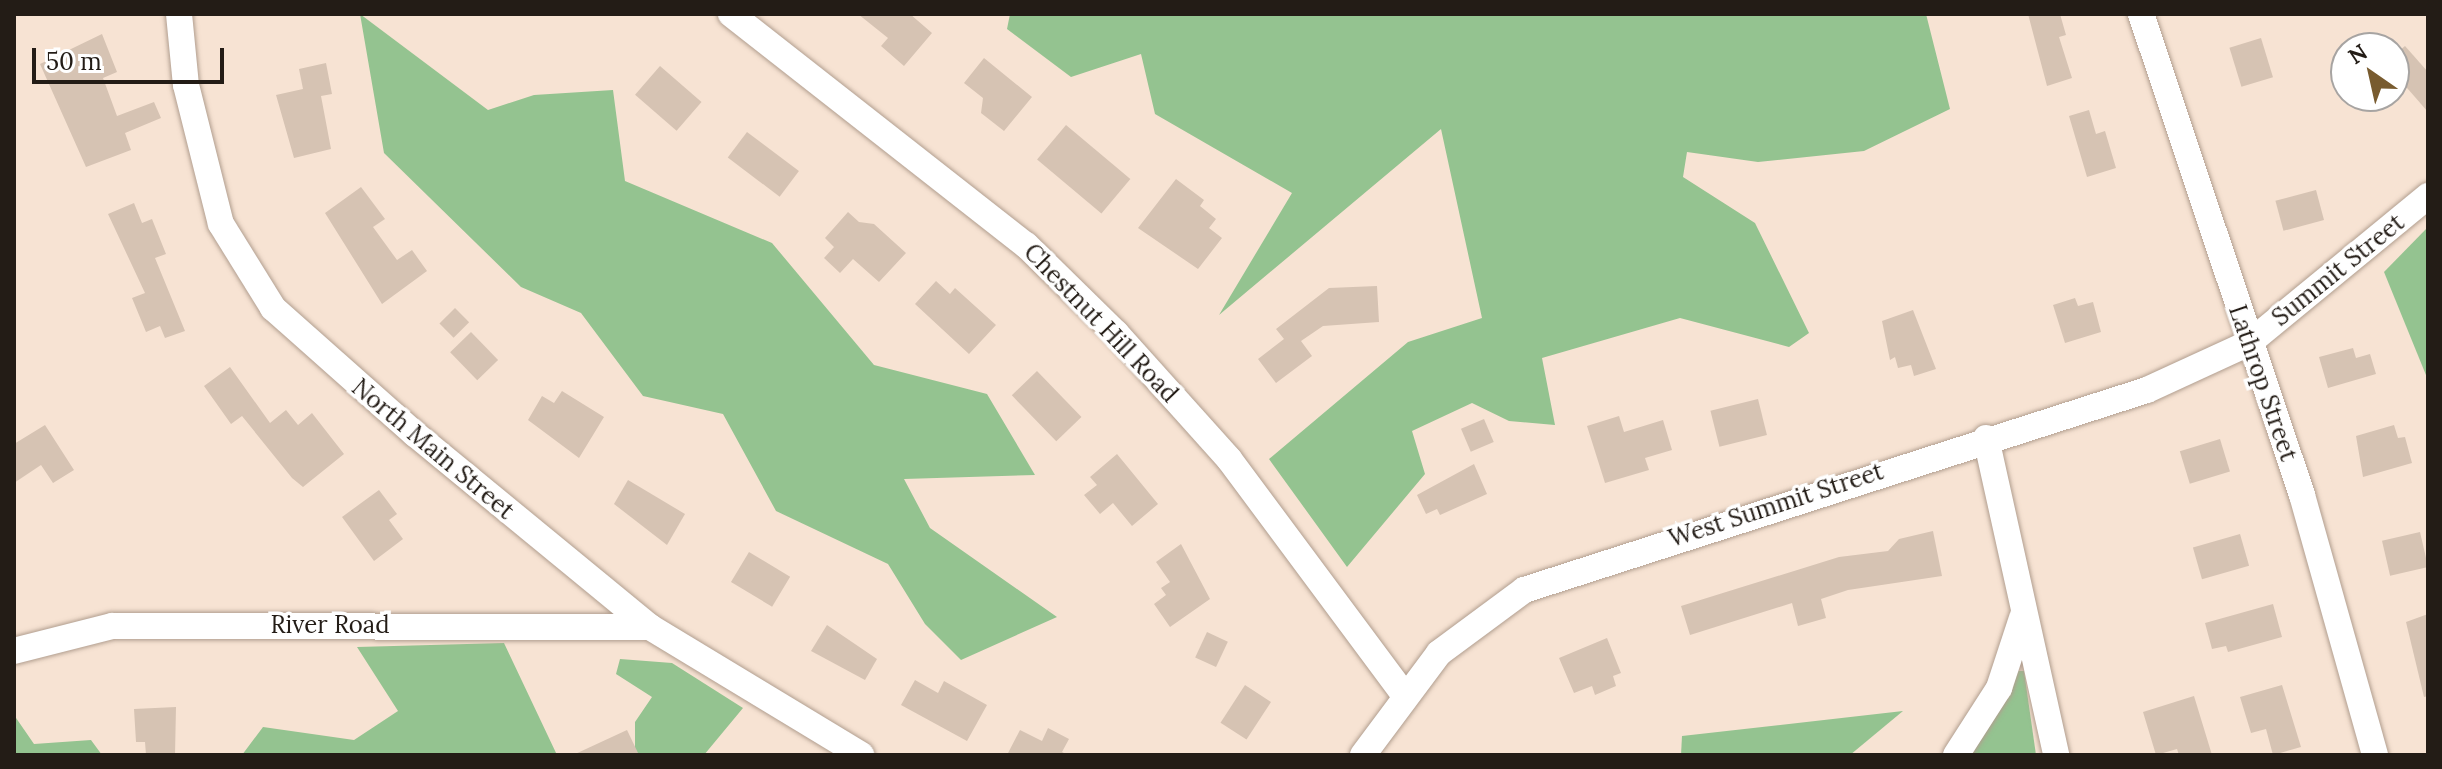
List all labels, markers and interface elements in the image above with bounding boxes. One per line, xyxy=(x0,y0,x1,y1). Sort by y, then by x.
scale bar xyxy=(36,32,228,82)
north arrow xyxy=(2330,32,2410,112)
text: N xyxy=(2343,37,2373,70)
text: 50 m xyxy=(46,46,102,77)
street label: Summit Street xyxy=(2266,208,2410,332)
street label: Chestnut Hill Road xyxy=(1018,238,1184,408)
street label: Lathrop Street xyxy=(2223,301,2303,465)
street label: North Main Street xyxy=(346,373,520,525)
street label: West Summit Street xyxy=(1665,457,1887,553)
street label: River Road xyxy=(270,611,390,639)

